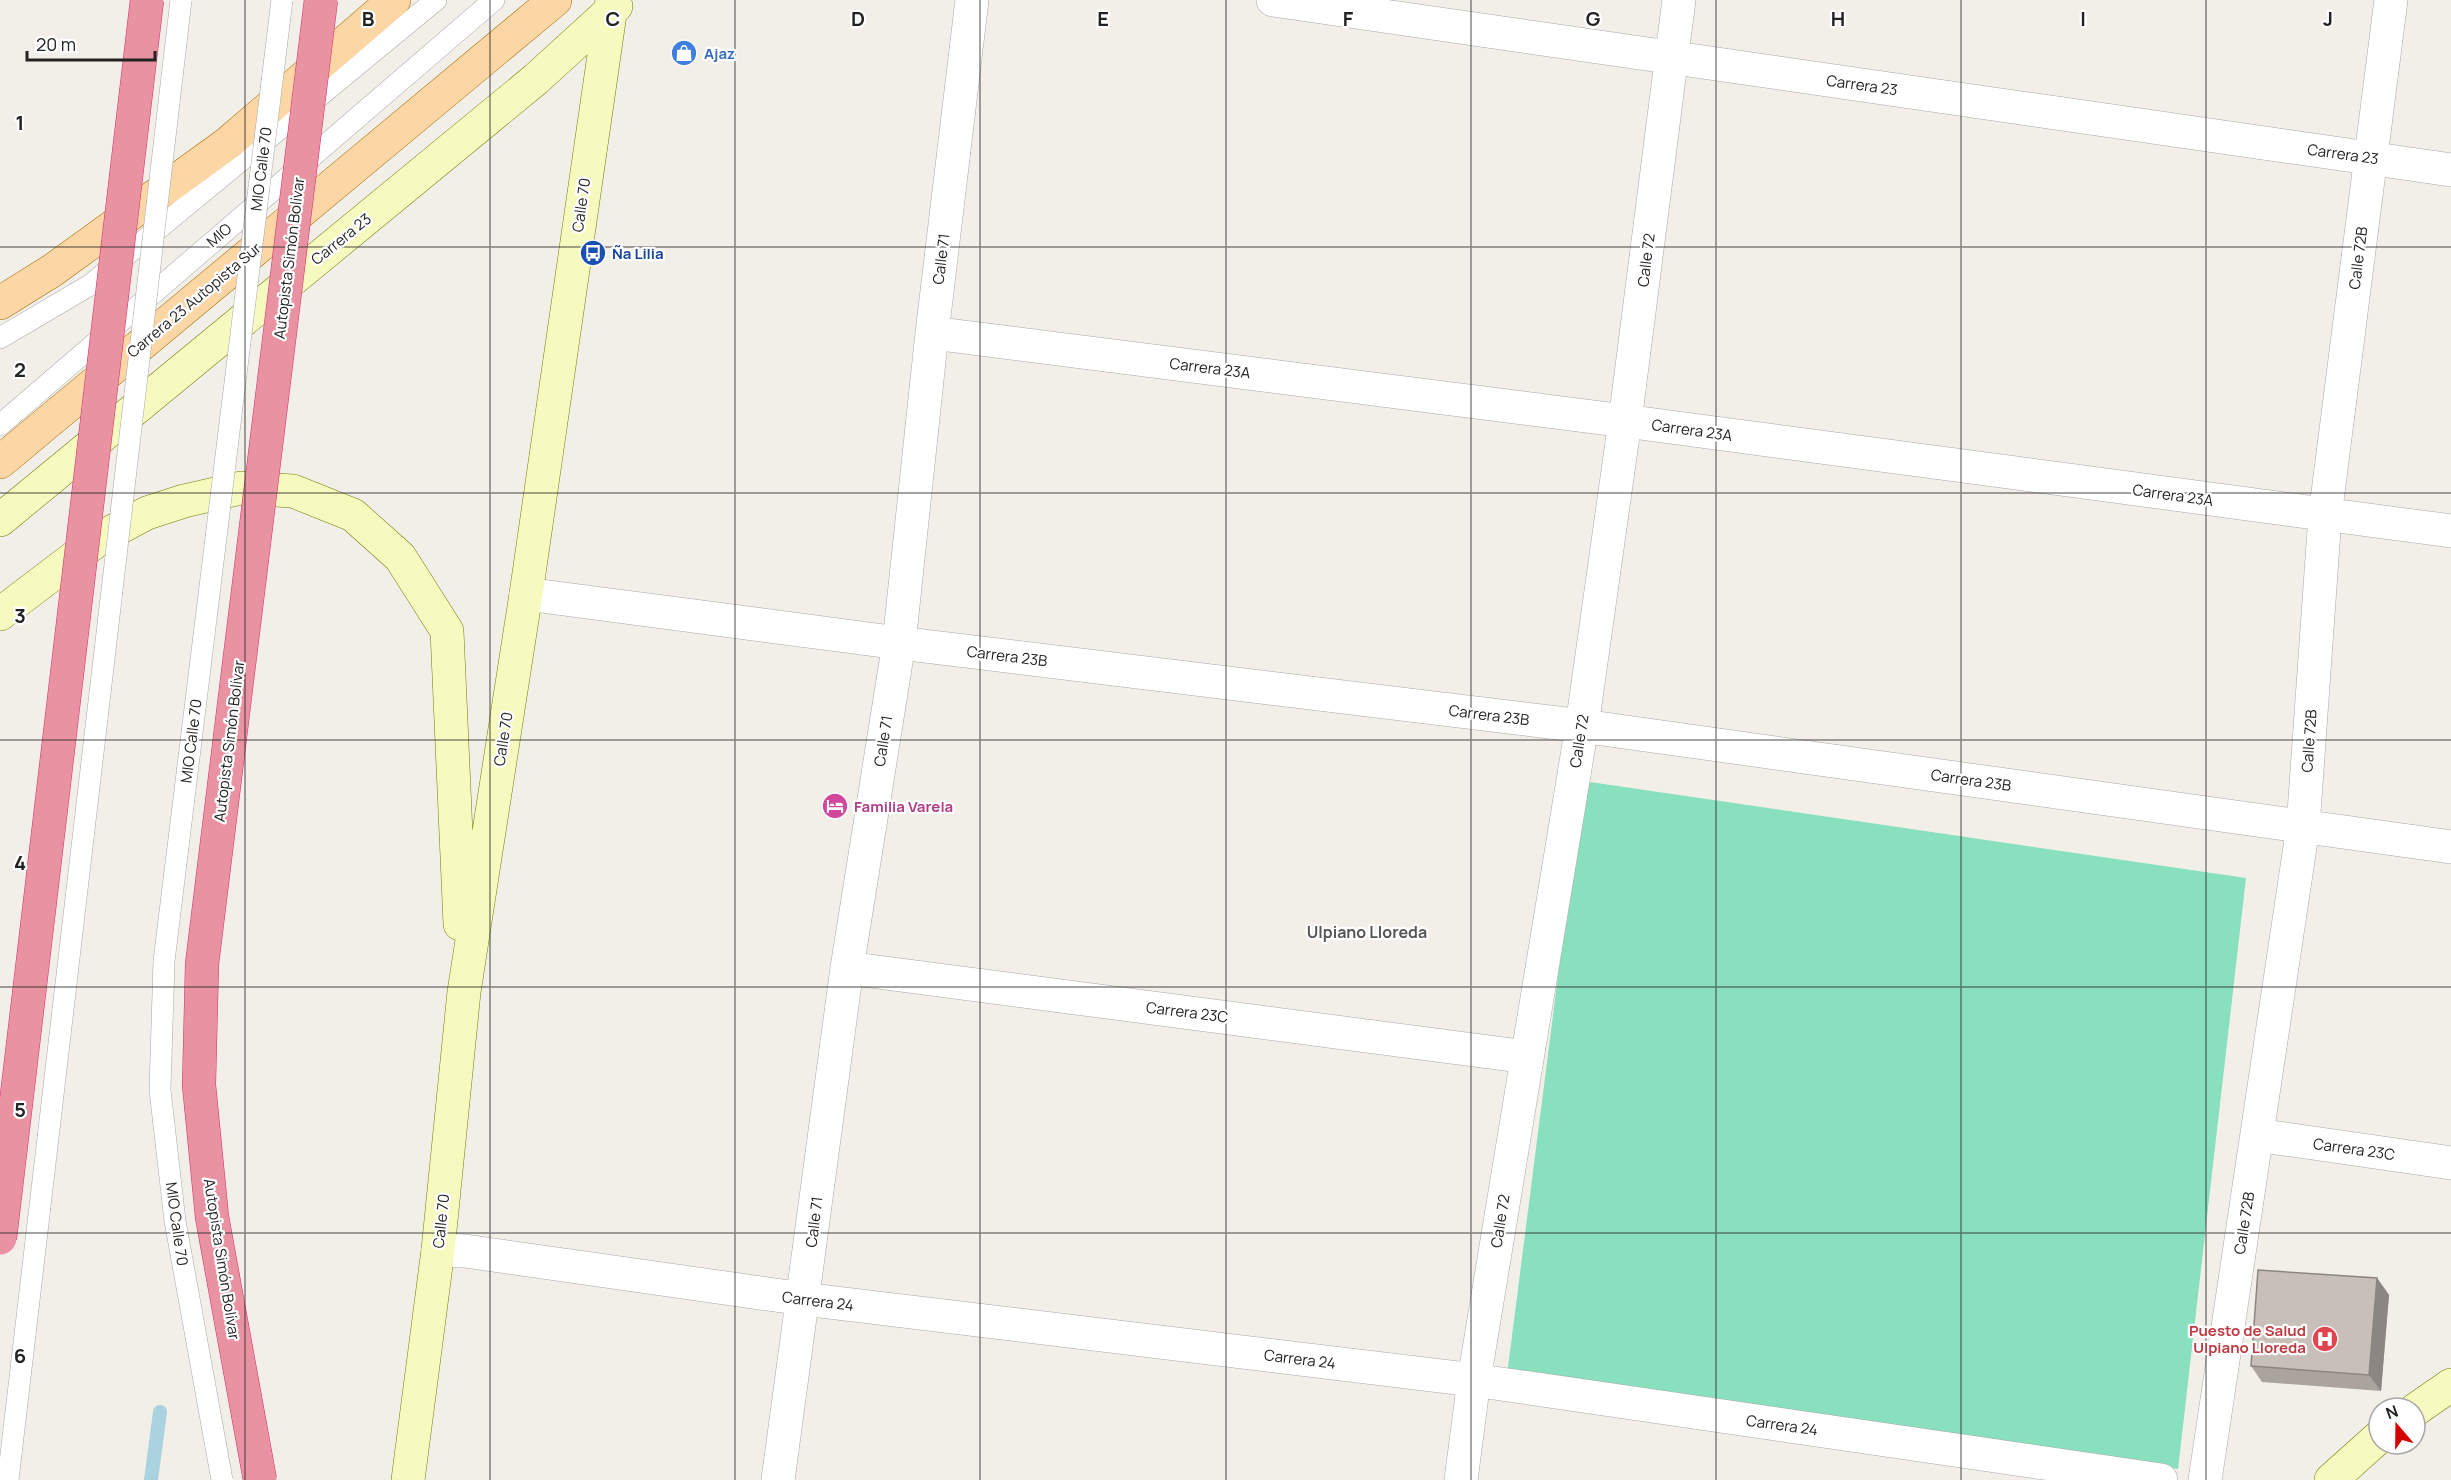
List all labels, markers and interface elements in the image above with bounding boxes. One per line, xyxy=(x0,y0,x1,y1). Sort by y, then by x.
text: B xyxy=(362,5,375,32)
text: C xyxy=(606,5,620,32)
text: D xyxy=(851,5,865,32)
text: E xyxy=(1097,5,1109,32)
text: F xyxy=(1343,5,1354,32)
text: G xyxy=(1586,5,1601,32)
text: H xyxy=(1831,5,1845,32)
text: I xyxy=(2080,5,2086,32)
text: J xyxy=(2323,5,2333,32)
scale bar xyxy=(27,24,154,62)
text: 20 m xyxy=(36,32,76,56)
shop icon: Ajaz xyxy=(669,38,699,68)
place label: Ajaz xyxy=(704,43,735,64)
street label: Carrera 23 xyxy=(1825,70,1899,100)
text: 1 xyxy=(16,109,24,136)
street label: MIO Calle 70 xyxy=(245,126,277,212)
street label: Carrera 23 xyxy=(2306,139,2380,169)
street label: Autopista Simón Bolívar xyxy=(269,175,309,340)
street label: Calle 70 xyxy=(567,177,595,233)
street label: Carrera 23 xyxy=(306,208,376,270)
street label: MIO xyxy=(202,218,236,252)
street label: Calle 72B xyxy=(2344,225,2372,291)
street label: Calle 71 xyxy=(927,232,955,286)
street label: Calle 72 xyxy=(1632,232,1660,288)
street label: Carrera 23 Autopista Sur xyxy=(123,237,266,362)
bus stop icon: Ña Lilia xyxy=(578,238,608,268)
place label: Ña Lilia xyxy=(612,243,664,264)
street label: Carrera 23A xyxy=(1168,353,1252,383)
text: 2 xyxy=(14,356,26,383)
street label: Carrera 23A xyxy=(1650,414,1734,446)
street label: Carrera 23A xyxy=(2131,479,2215,511)
text: 3 xyxy=(14,602,26,629)
street label: Carrera 23B xyxy=(966,641,1048,671)
street label: Autopista Simón Bolívar xyxy=(209,658,249,823)
street label: MIO Calle 70 xyxy=(175,698,207,784)
street label: Carrera 23B xyxy=(1448,700,1530,730)
street label: Calle 72B xyxy=(2296,709,2322,773)
street label: Calle 70 xyxy=(488,710,518,768)
street label: Calle 72 xyxy=(1564,713,1594,769)
street label: Calle 71 xyxy=(869,714,897,768)
street label: Carrera 23B xyxy=(1929,764,2013,796)
hotel icon: Familia Varela xyxy=(820,791,850,821)
place label: Familia Varela xyxy=(854,796,953,817)
text: 4 xyxy=(14,849,26,876)
district label: Ulpiano Lloreda xyxy=(1307,921,1427,943)
street label: Carrera 23C xyxy=(1145,997,1229,1027)
text: 5 xyxy=(14,1096,26,1123)
street label: Carrera 23C xyxy=(2312,1133,2397,1165)
street label: Autopista Simón Bolívar xyxy=(199,1177,245,1342)
street label: MIO Calle 70 xyxy=(161,1181,193,1267)
street label: Calle 72B xyxy=(2229,1190,2259,1256)
street label: Calle 70 xyxy=(428,1193,454,1249)
street label: Calle 72 xyxy=(1485,1193,1515,1249)
street label: Calle 71 xyxy=(800,1195,828,1249)
street label: Carrera 24 xyxy=(781,1286,855,1316)
place label: Puesto de Salud Ulpiano Lloreda xyxy=(2189,1320,2306,1358)
hospital icon: Puesto de Salud Ulpiano Lloreda xyxy=(2310,1324,2340,1354)
text: 6 xyxy=(14,1342,26,1369)
street label: Carrera 24 xyxy=(1263,1344,1337,1374)
north arrow xyxy=(2367,1396,2427,1456)
text: N xyxy=(2383,1400,2401,1424)
street label: Carrera 24 xyxy=(1745,1410,1819,1440)

